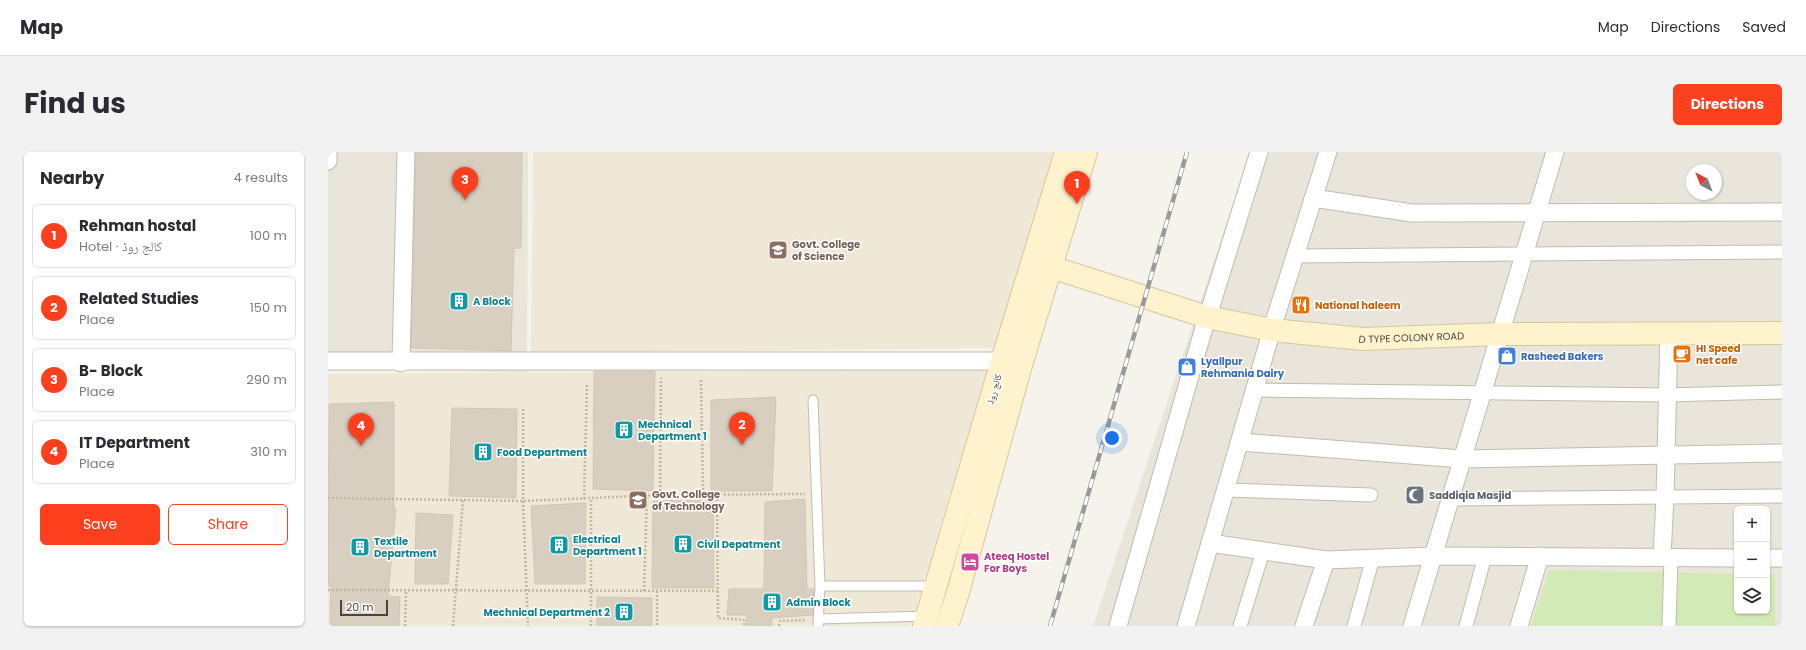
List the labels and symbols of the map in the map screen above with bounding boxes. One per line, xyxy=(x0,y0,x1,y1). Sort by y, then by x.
north arrow xyxy=(1686,164,1722,200)
pin: 3 xyxy=(452,167,478,200)
pin: 1 xyxy=(1064,171,1090,204)
place label: Govt. College of Science xyxy=(792,237,860,264)
school or university icon: Govt. College of Science xyxy=(767,239,789,261)
building icon: A Block xyxy=(448,290,470,312)
place label: A Block xyxy=(473,294,511,309)
restaurant icon: National haleem xyxy=(1290,294,1312,316)
place label: National haleem xyxy=(1315,298,1401,313)
street label: D TYPE COLONY ROAD xyxy=(1358,328,1465,347)
place label: HI Speed net cafe xyxy=(1696,341,1741,368)
cafe icon: HI Speed net cafe xyxy=(1671,343,1693,365)
shop icon: Rasheed Bakers xyxy=(1496,345,1518,367)
place label: Rasheed Bakers xyxy=(1521,349,1604,364)
place label: Lyallpur Rehmania Dairy xyxy=(1201,354,1285,381)
shop icon: Lyallpur Rehmania Dairy xyxy=(1176,356,1198,378)
street label: کالج روڈ xyxy=(983,372,1005,406)
pin: 2 xyxy=(729,412,755,445)
pin: 4 xyxy=(348,413,374,446)
place label: Mechnical Department 1 xyxy=(638,417,707,444)
building icon: Mechnical Department 1 xyxy=(613,419,635,441)
your location xyxy=(1102,428,1122,448)
building icon: Food Department xyxy=(472,441,494,463)
place label: Food Department xyxy=(497,445,587,460)
mosque icon: Saddiqia Masjid xyxy=(1404,484,1426,506)
place label: Govt. College of Technology xyxy=(652,487,725,514)
place label: Saddiqia Masjid xyxy=(1429,488,1512,503)
school or university icon: Govt. College of Technology xyxy=(627,489,649,511)
place label: Electrical Department 1 xyxy=(573,532,642,559)
building icon: Civil Depatment xyxy=(672,533,694,555)
place label: Textile Department xyxy=(374,534,437,561)
building icon: Electrical Department 1 xyxy=(548,534,570,556)
building icon: Textile Department xyxy=(349,536,371,558)
place label: Civil Depatment xyxy=(697,537,780,552)
place label: Ateeq Hostel For Boys xyxy=(984,549,1049,576)
hotel icon: Ateeq Hostel For Boys xyxy=(959,551,981,573)
building icon: Admin Block xyxy=(761,591,783,613)
place label: Admin Block xyxy=(786,595,852,610)
scale bar xyxy=(340,598,388,617)
building icon: Mechnical Department 2 xyxy=(613,601,635,623)
place label: Mechnical Department 2 xyxy=(484,605,610,620)

